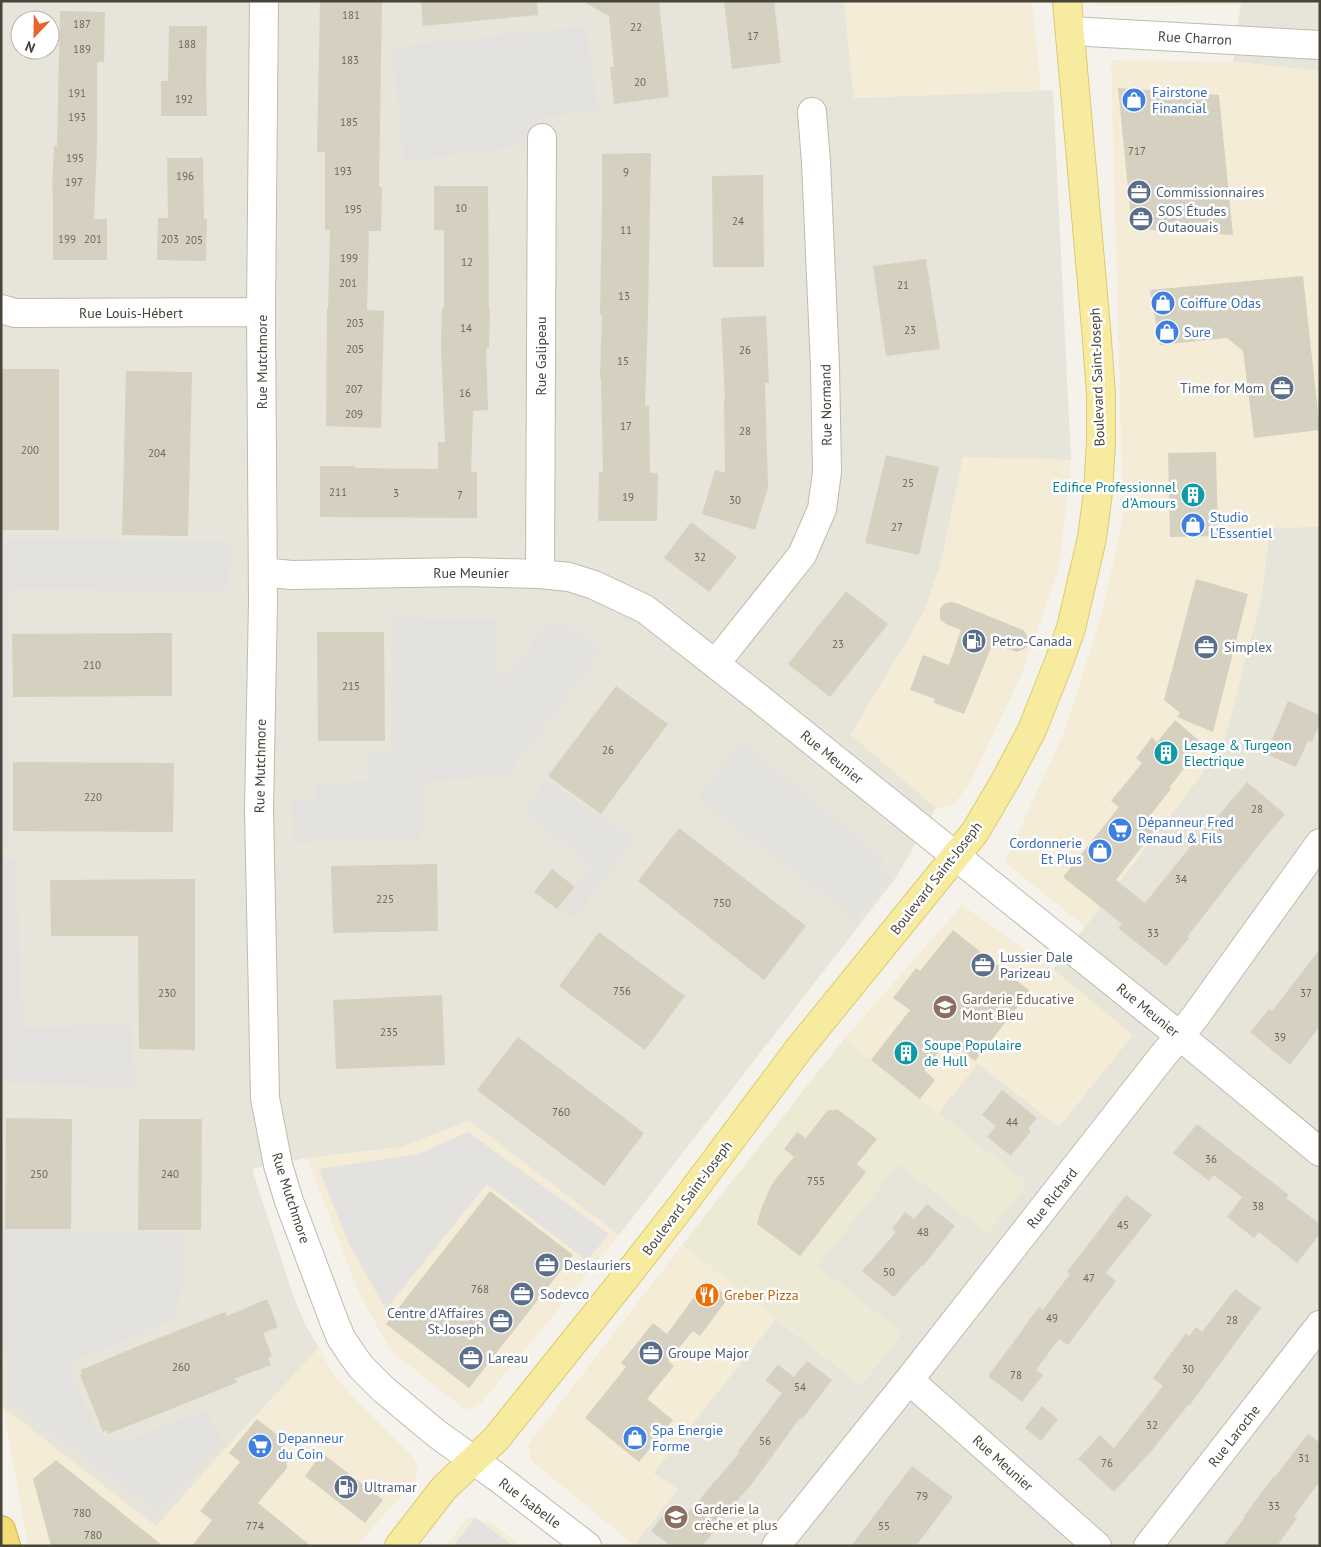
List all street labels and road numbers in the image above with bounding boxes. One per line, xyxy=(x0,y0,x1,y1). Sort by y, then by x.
street label: Rue Charron xyxy=(1158,27,1232,49)
street label: Rue Louis-Hébert xyxy=(79,304,183,322)
street label: Boulevard Saint-Joseph xyxy=(1086,307,1108,447)
street label: Rue Mutchmore xyxy=(253,315,271,409)
street label: Rue Galipeau xyxy=(532,316,550,396)
street label: Rue Normand xyxy=(816,364,836,446)
street label: Rue Meunier xyxy=(433,564,509,582)
street label: Rue Mutchmore xyxy=(250,719,270,813)
street label: Rue Meunier xyxy=(797,726,867,788)
street label: Boulevard Saint-Joseph xyxy=(886,818,986,938)
street label: Rue Meunier xyxy=(1113,979,1183,1041)
street label: Boulevard Saint-Joseph xyxy=(638,1137,736,1259)
street label: Rue Mutchmore xyxy=(268,1150,314,1246)
street label: Rue Richard xyxy=(1023,1164,1081,1232)
street label: Rue Laroche xyxy=(1204,1401,1264,1471)
street label: Rue Meunier xyxy=(969,1431,1037,1495)
street label: Rue Isabelle xyxy=(495,1474,565,1532)

